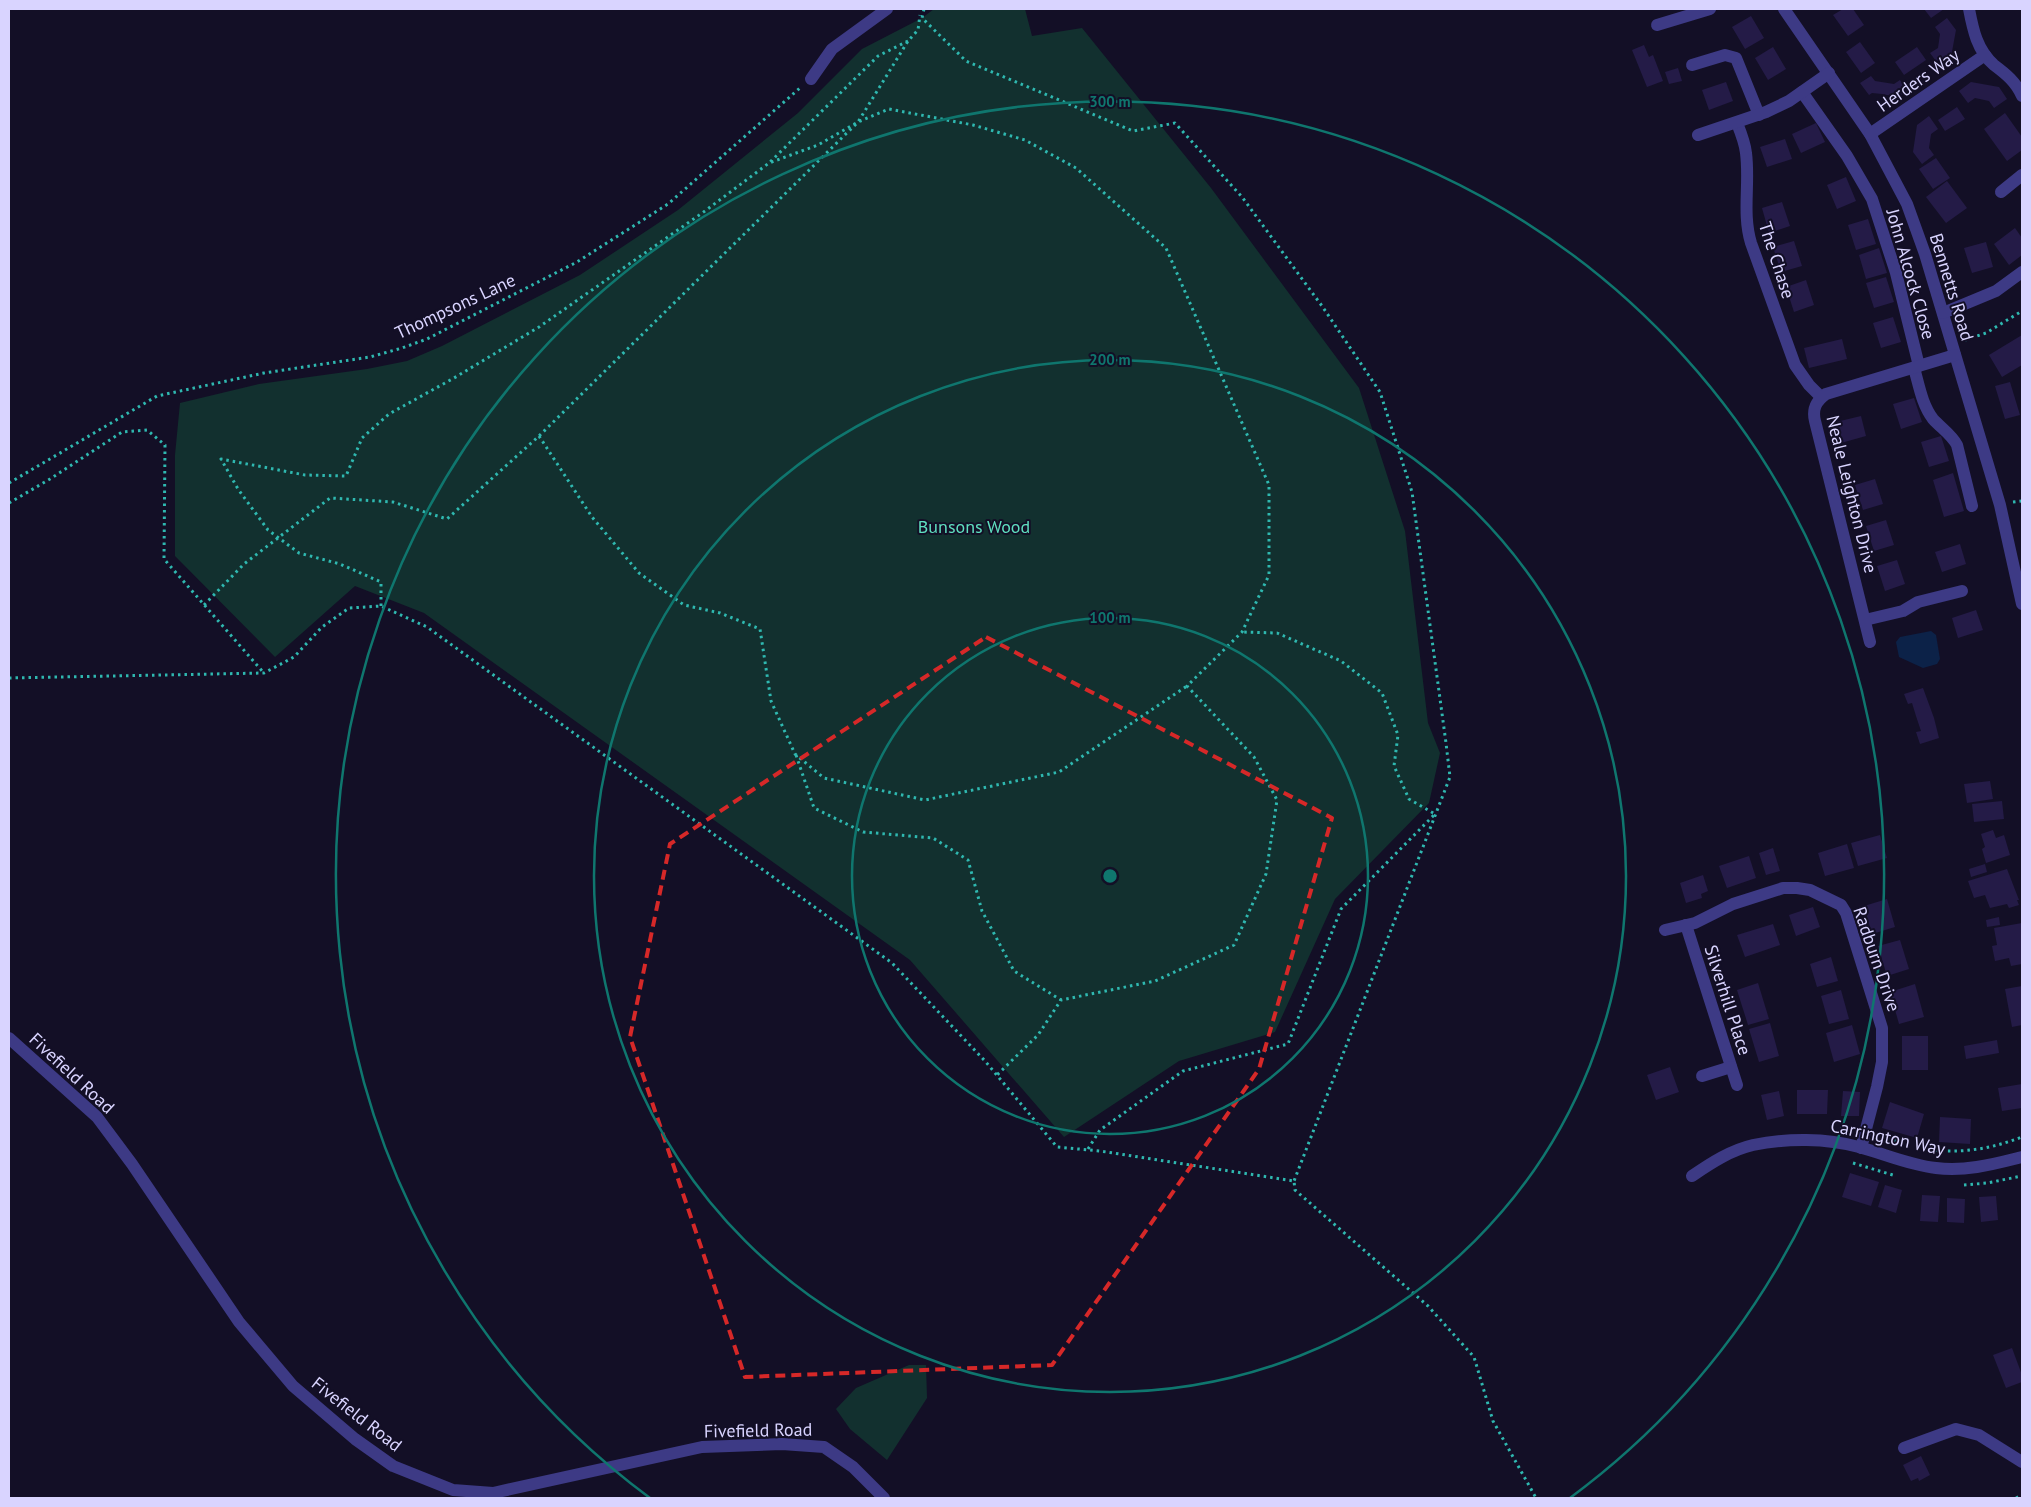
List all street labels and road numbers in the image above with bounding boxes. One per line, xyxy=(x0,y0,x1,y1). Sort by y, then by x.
street label: Herders Way xyxy=(1872,43,1964,117)
street label: John Alcock Close xyxy=(1881,205,1941,342)
street label: The Chase xyxy=(1754,219,1800,301)
street label: Bennetts Road xyxy=(1925,230,1979,344)
street label: Thompsons Lane xyxy=(391,268,519,344)
street label: Neale Leighton Drive xyxy=(1821,413,1883,575)
street label: Radburn Drive xyxy=(1848,903,1906,1015)
street label: Silverhill Place xyxy=(1699,942,1757,1058)
street label: Fivefield Road xyxy=(24,1028,120,1118)
street label: Carrington Way xyxy=(1828,1114,1948,1161)
street label: Fivefield Road xyxy=(307,1372,407,1456)
street label: Fivefield Road xyxy=(704,1418,812,1442)

